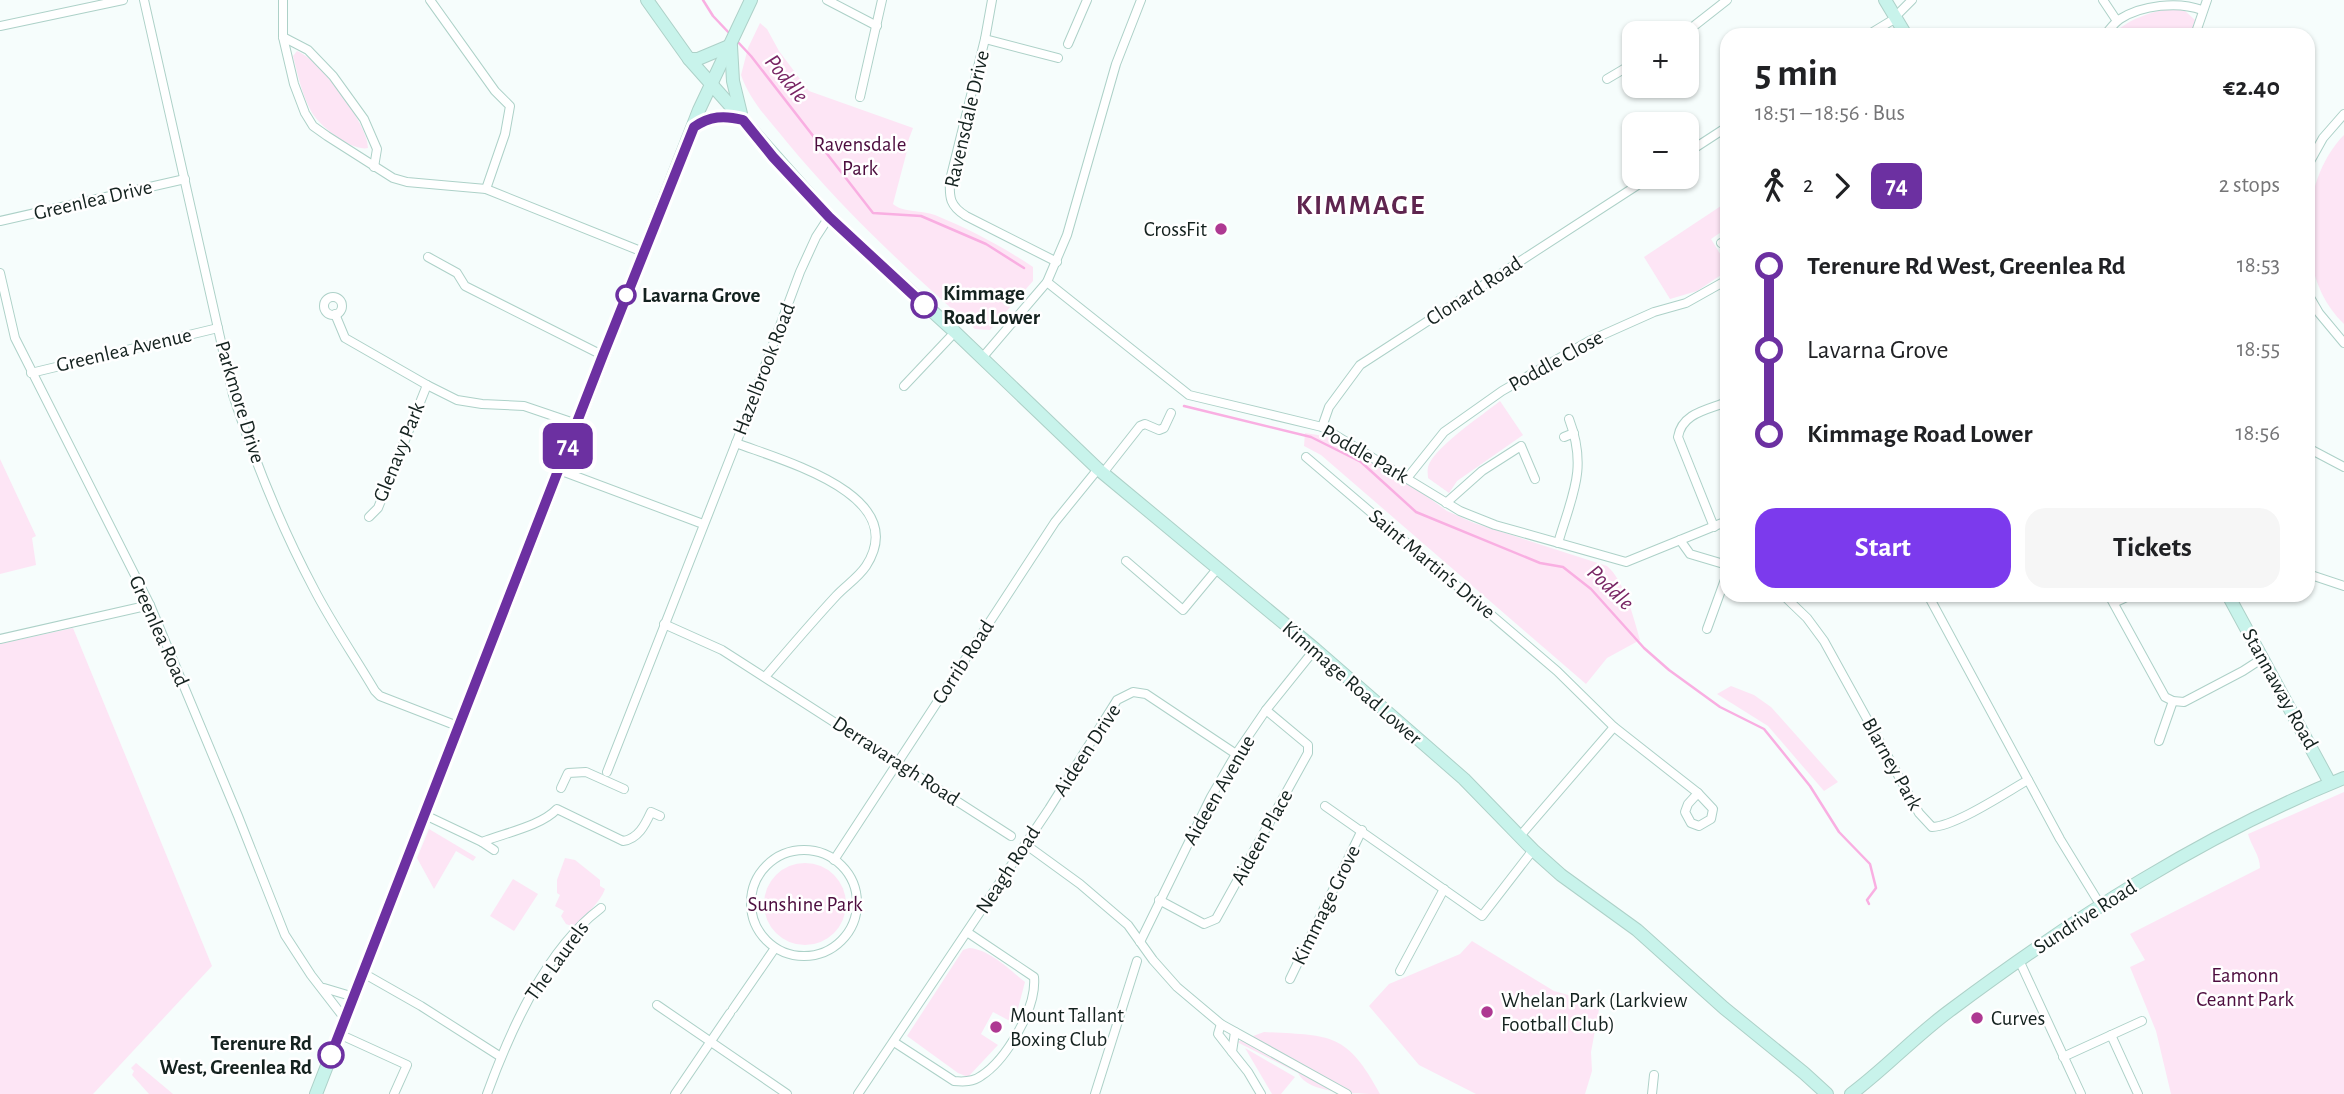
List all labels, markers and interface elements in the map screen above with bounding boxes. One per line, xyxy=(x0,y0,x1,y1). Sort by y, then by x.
map controls xyxy=(1622,21,1699,189)
button: + xyxy=(1622,21,1699,98)
street label: Ravensdale Drive xyxy=(941,48,993,190)
water label: Poddle xyxy=(760,51,812,108)
text: 5 min xyxy=(1755,55,1838,93)
text: €2.40 xyxy=(2223,74,2280,100)
text: 18:51 – 18:56 · Bus xyxy=(1755,102,1905,125)
button: − xyxy=(1622,112,1699,189)
park label: Ravensdale Park xyxy=(814,134,907,179)
icon: walk xyxy=(1755,167,1793,205)
icon: forward xyxy=(1823,167,1861,205)
text: 2 xyxy=(1803,174,1813,197)
text: 74 xyxy=(1885,174,1908,198)
text: 2 stops xyxy=(2219,174,2280,197)
street label: Greenlea Drive xyxy=(32,176,154,224)
district label: KIMMAGE xyxy=(1296,192,1426,220)
place label: CrossFit xyxy=(1144,219,1207,240)
marker: CrossFit xyxy=(1213,221,1229,237)
street label: Clonard Road xyxy=(1422,252,1526,330)
text: Terenure Rd West, Greenlea Rd xyxy=(1807,253,2125,279)
text: 18:53 xyxy=(2237,254,2280,277)
place label: Kimmage Road Lower xyxy=(943,283,1041,328)
marker: Lavarna Grove xyxy=(616,285,636,305)
place label: Lavarna Grove xyxy=(642,285,760,306)
marker: Kimmage Road Lower xyxy=(911,292,937,318)
street label: Hazelbrook Road xyxy=(729,300,799,438)
street label: Greenlea Avenue xyxy=(54,324,194,376)
street label: Poddle Close xyxy=(1505,327,1607,395)
text: Lavarna Grove xyxy=(1807,337,1948,363)
street label: Parkmore Drive xyxy=(211,338,269,466)
text: 18:55 xyxy=(2237,338,2280,361)
street label: Glenavy Park xyxy=(370,399,429,505)
street label: Poddle Park xyxy=(1318,421,1412,487)
text: Kimmage Road Lower xyxy=(1807,421,2033,447)
text: 18:56 xyxy=(2235,422,2280,445)
line badge: 74 xyxy=(536,423,600,469)
text: 74 xyxy=(557,434,579,458)
street label: Saint Martin's Drive xyxy=(1365,505,1499,623)
button: Start xyxy=(1755,508,2011,588)
button: Tickets xyxy=(2025,508,2280,588)
water label: Poddle xyxy=(1582,561,1638,615)
street label: Greenlea Road xyxy=(125,572,193,690)
street label: Corrib Road xyxy=(928,616,998,708)
street label: Kimmage Road Lower xyxy=(1278,617,1426,749)
street label: Stannaway Road xyxy=(2238,625,2322,753)
street label: Aideen Drive xyxy=(1049,700,1125,800)
street label: Derravaragh Road xyxy=(829,712,963,810)
street label: Blarney Park xyxy=(1858,714,1926,814)
street label: Aideen Avenue xyxy=(1179,731,1259,849)
street label: Aideen Place xyxy=(1227,786,1297,888)
street label: Neagh Road xyxy=(972,822,1044,918)
street label: Kimmage Grove xyxy=(1288,842,1364,968)
street label: Sundrive Road xyxy=(2030,876,2140,958)
park label: Sunshine Park xyxy=(747,894,863,915)
street label: The Laurels xyxy=(521,917,593,1005)
park label: Eamonn Ceannt Park xyxy=(2196,965,2294,1010)
place label: Whelan Park (Larkview Football Club) xyxy=(1501,990,1687,1035)
marker: Whelan Park (Larkview Football Club) xyxy=(1479,1004,1495,1020)
place label: Mount Tallant Boxing Club xyxy=(1010,1005,1124,1050)
place label: Curves xyxy=(1991,1008,2045,1029)
marker: Curves xyxy=(1969,1010,1985,1026)
marker: Mount Tallant Boxing Club xyxy=(988,1019,1004,1035)
place label: Terenure Rd West, Greenlea Rd xyxy=(159,1033,312,1078)
marker: Terenure Rd West, Greenlea Rd xyxy=(318,1042,344,1068)

